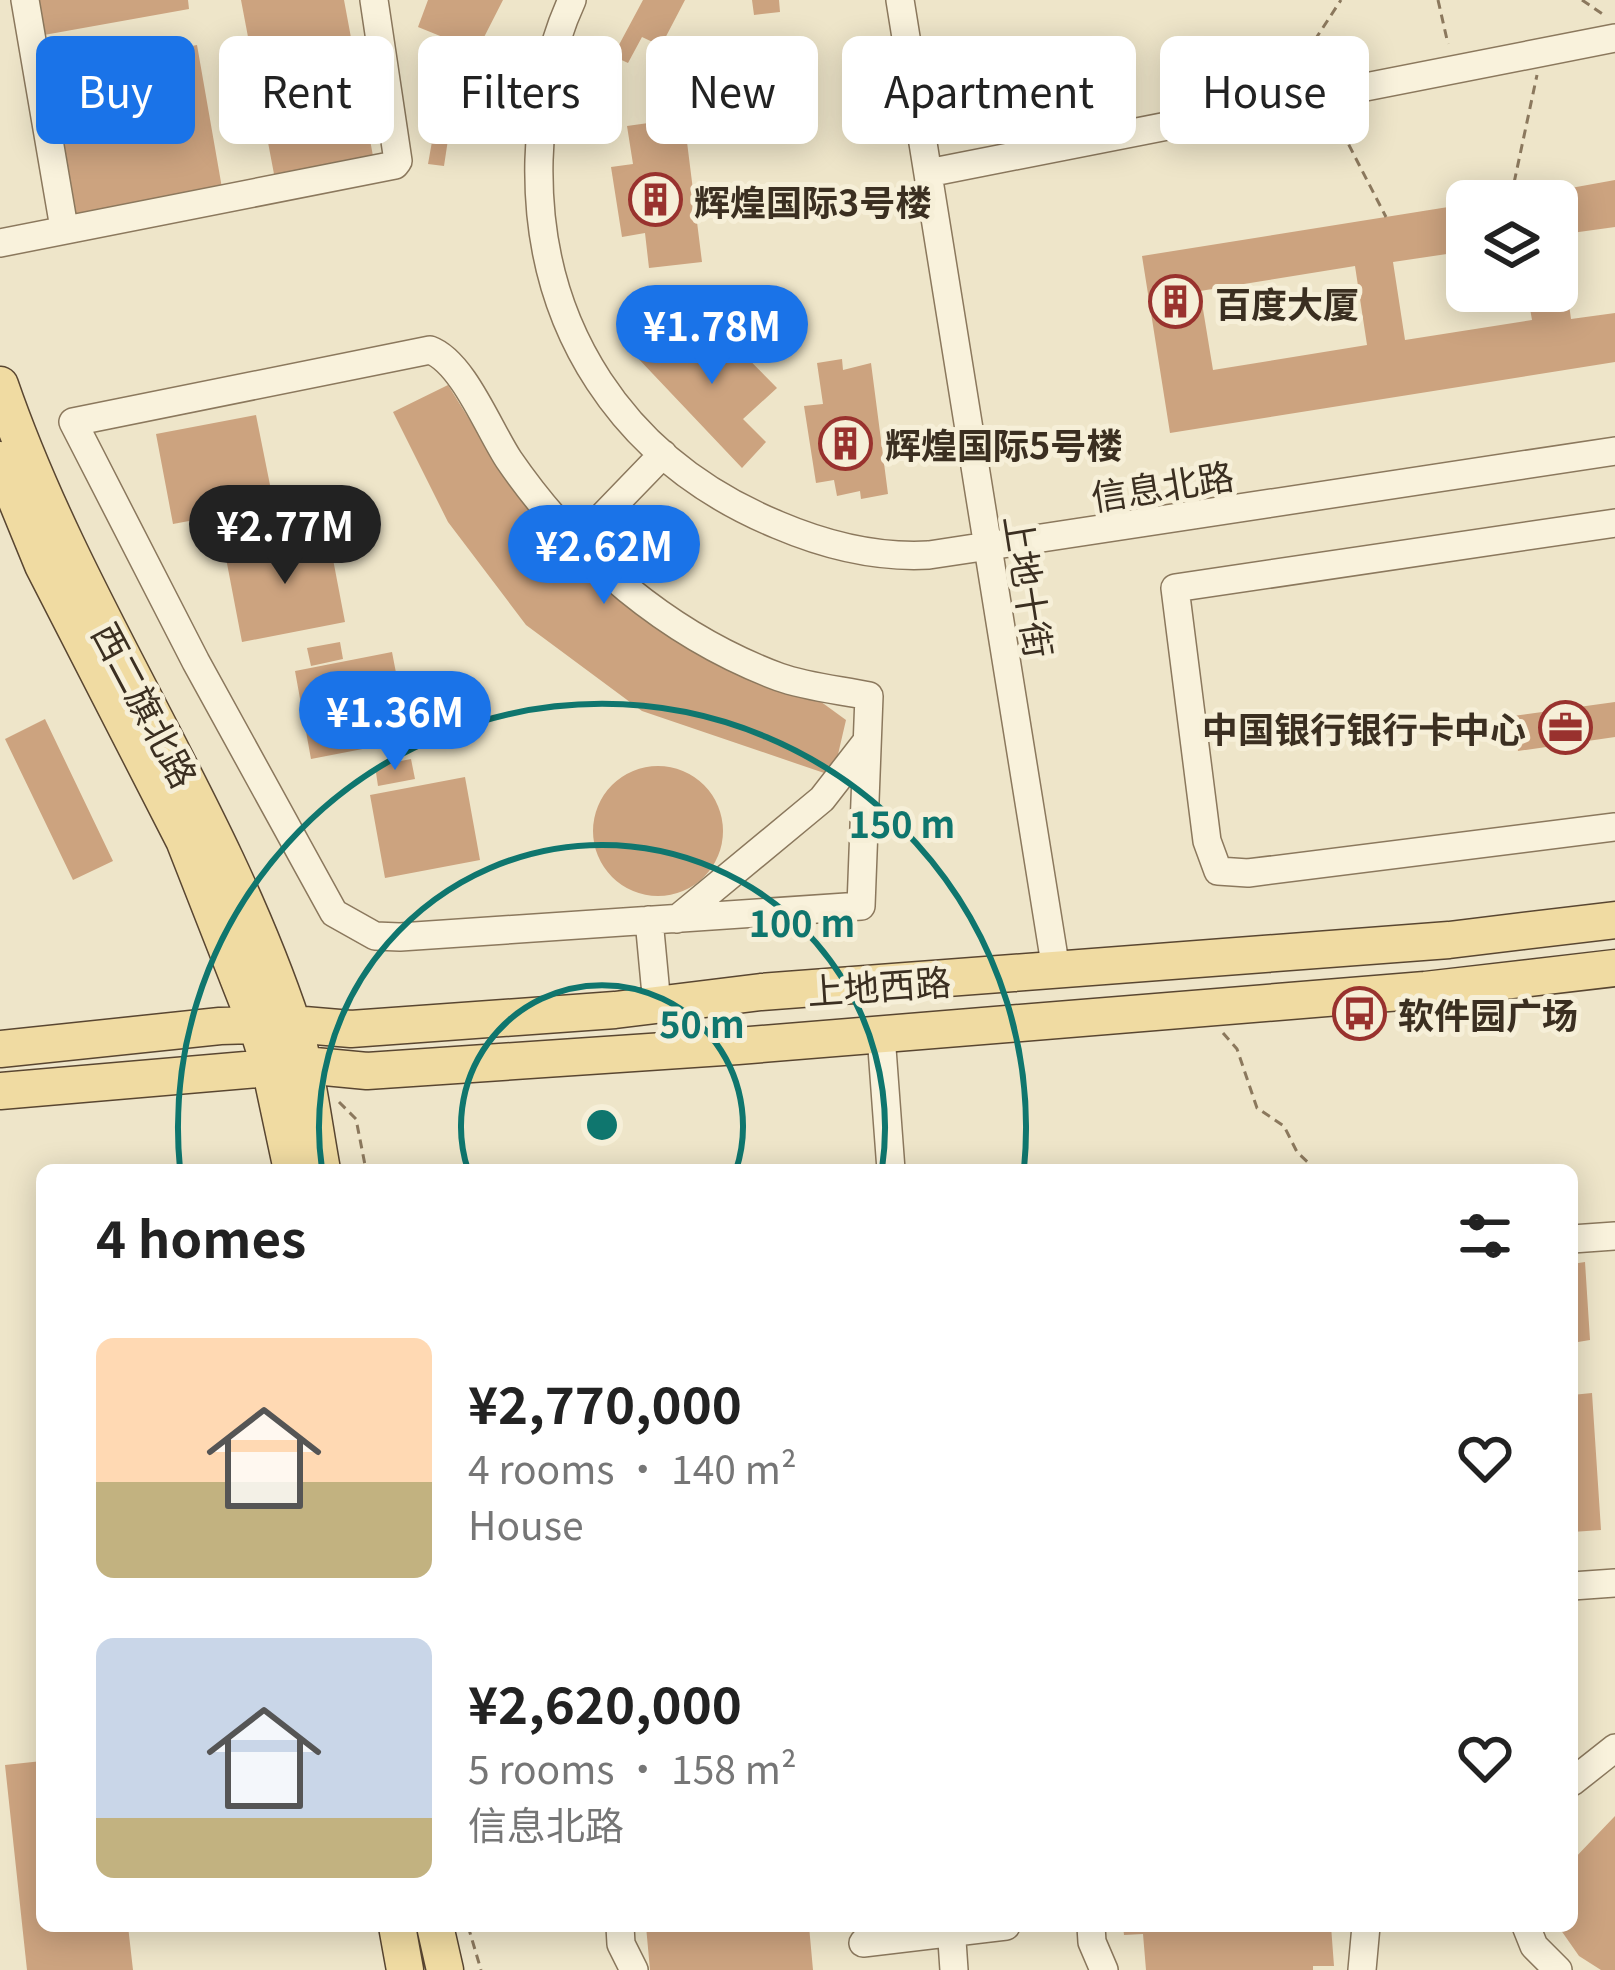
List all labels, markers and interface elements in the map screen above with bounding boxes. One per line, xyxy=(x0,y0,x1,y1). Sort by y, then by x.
chip: Buy xyxy=(36,36,195,144)
chip: Rent xyxy=(219,36,394,144)
chip: Filters xyxy=(418,36,622,144)
chip: New xyxy=(646,36,818,144)
chip: Apartment xyxy=(842,36,1136,144)
chip: House xyxy=(1160,36,1369,144)
building icon: 辉煌国际3号楼 xyxy=(627,172,683,228)
place label: 辉煌国际3号楼 xyxy=(694,174,931,226)
map controls xyxy=(1446,180,1578,312)
button: layers xyxy=(1446,180,1578,312)
building icon: 百度大厦 xyxy=(1148,274,1204,330)
place label: 百度大厦 xyxy=(1215,276,1359,328)
pin: ¥1.78M xyxy=(614,285,810,387)
text: ¥1.78M xyxy=(643,296,781,352)
building icon: 辉煌国际5号楼 xyxy=(818,415,874,471)
place label: 辉煌国际5号楼 xyxy=(885,417,1122,469)
street label: 信息北路 xyxy=(1087,447,1237,521)
pin: ¥2.77M xyxy=(187,485,383,587)
text: ¥2.77M xyxy=(216,496,354,552)
pin: ¥2.62M xyxy=(506,505,702,607)
street label: 上地十街 xyxy=(994,511,1068,661)
text: ¥2.62M xyxy=(535,516,673,572)
street label: 西二旗北路 xyxy=(82,612,212,796)
pin: ¥1.36M xyxy=(297,671,493,773)
text: ¥1.36M xyxy=(326,682,464,738)
office icon: 中国银行银行卡中心 xyxy=(1537,699,1593,755)
place label: 中国银行银行卡中心 xyxy=(1202,701,1526,753)
text: 150 m xyxy=(849,796,955,848)
text: 100 m xyxy=(749,895,855,947)
street label: 上地西路 xyxy=(805,953,953,1015)
bus stop icon: 软件园广场 xyxy=(1331,985,1387,1041)
place label: 软件园广场 xyxy=(1398,987,1578,1039)
text: 50 m xyxy=(659,996,745,1048)
centre of rings xyxy=(581,1104,623,1146)
text: 4 homes xyxy=(96,1199,306,1273)
icon: filters xyxy=(1452,1203,1518,1269)
text: ¥2,770,000 xyxy=(468,1365,742,1439)
icon: home xyxy=(192,1386,336,1530)
icon: heart xyxy=(1452,1425,1518,1491)
text: 4 rooms · 140 m² xyxy=(468,1439,797,1495)
text: House xyxy=(468,1495,584,1551)
text: ¥2,620,000 xyxy=(468,1665,742,1739)
icon: home xyxy=(192,1686,336,1830)
icon: heart xyxy=(1452,1725,1518,1791)
text: 5 rooms · 158 m² xyxy=(468,1739,797,1795)
text: 信息北路 xyxy=(468,1795,624,1851)

